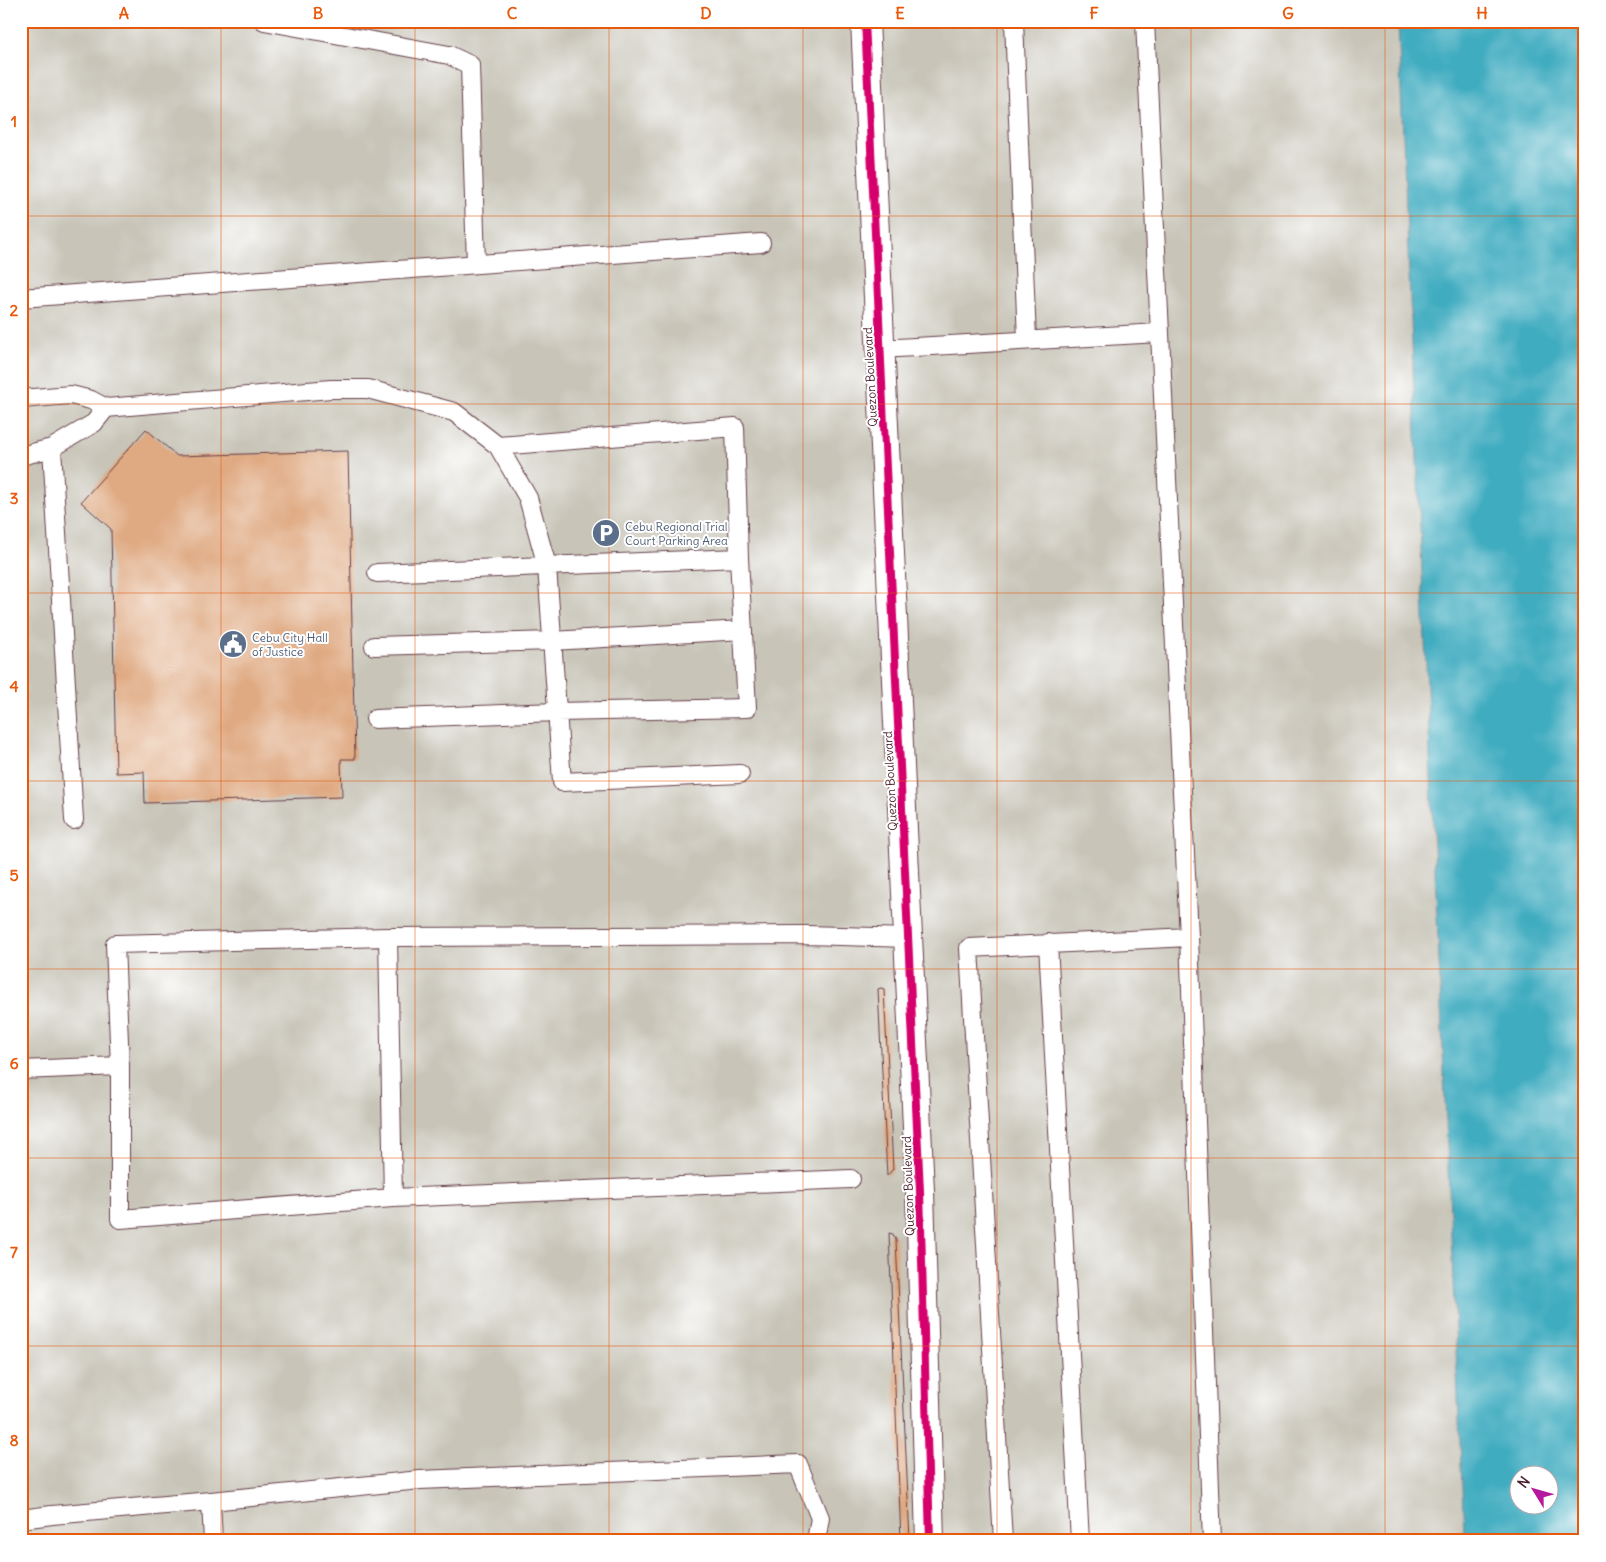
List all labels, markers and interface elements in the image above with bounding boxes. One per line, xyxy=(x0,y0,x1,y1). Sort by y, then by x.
text: A xyxy=(119,3,129,23)
text: B xyxy=(313,3,324,23)
text: C xyxy=(507,3,518,23)
text: D xyxy=(700,3,712,23)
text: E xyxy=(895,3,905,23)
text: F xyxy=(1089,3,1099,23)
text: G xyxy=(1282,3,1294,23)
text: H xyxy=(1476,3,1488,23)
text: 1 xyxy=(11,111,17,131)
text: 2 xyxy=(10,300,19,320)
street label: Quezon Boulevard xyxy=(860,327,880,427)
text: 3 xyxy=(9,488,19,508)
parking icon: Cebu Regional Trial Court Parking Area xyxy=(591,518,621,548)
place label: Cebu Regional Trial Court Parking Area xyxy=(625,519,728,548)
public building icon: Cebu City Hall of Justice xyxy=(218,629,248,659)
place label: Cebu City Hall of Justice xyxy=(252,630,328,659)
text: 4 xyxy=(9,676,19,696)
street label: Quezon Boulevard xyxy=(880,731,900,831)
text: 5 xyxy=(9,865,19,885)
text: 6 xyxy=(9,1053,19,1073)
street label: Quezon Boulevard xyxy=(899,1136,917,1236)
text: 7 xyxy=(10,1242,18,1262)
text: 8 xyxy=(9,1430,19,1450)
north arrow xyxy=(1508,1464,1558,1514)
text: N xyxy=(1514,1473,1534,1491)

